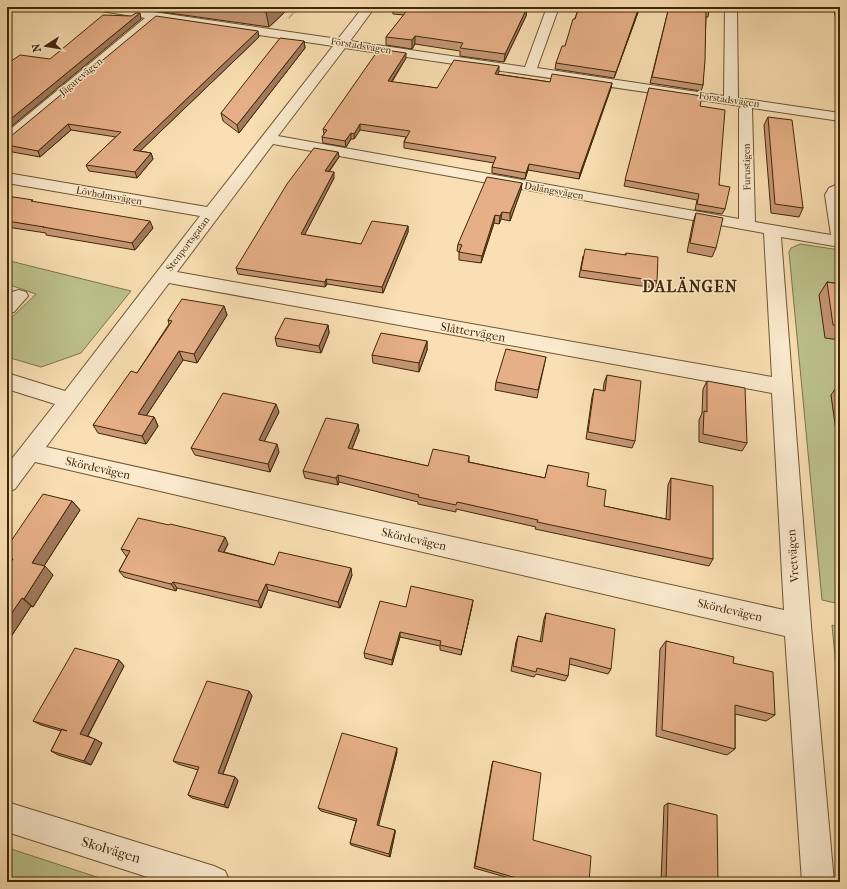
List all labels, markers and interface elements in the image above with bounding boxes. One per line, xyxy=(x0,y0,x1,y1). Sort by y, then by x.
north arrow xyxy=(26,26,66,66)
street label: Förstadsvägen xyxy=(330,35,392,57)
text: N xyxy=(29,42,44,53)
street label: Jägarevägen xyxy=(56,55,105,99)
street label: Förstadsvägen xyxy=(698,90,760,110)
street label: Furustigen xyxy=(741,143,753,191)
street label: Dalängsvägen xyxy=(523,180,585,202)
street label: Lövholmsvägen xyxy=(75,184,143,208)
street label: Stenportsgatan xyxy=(164,214,213,274)
district label: DALÄNGEN xyxy=(642,276,738,296)
street label: Slåttervägen xyxy=(440,319,506,345)
street label: Skördevägen xyxy=(64,454,132,482)
street label: Skördevägen xyxy=(380,525,448,553)
street label: Vretvägen xyxy=(784,529,802,584)
street label: Skördevägen xyxy=(696,596,764,624)
street label: Skolvägen xyxy=(79,833,143,867)

